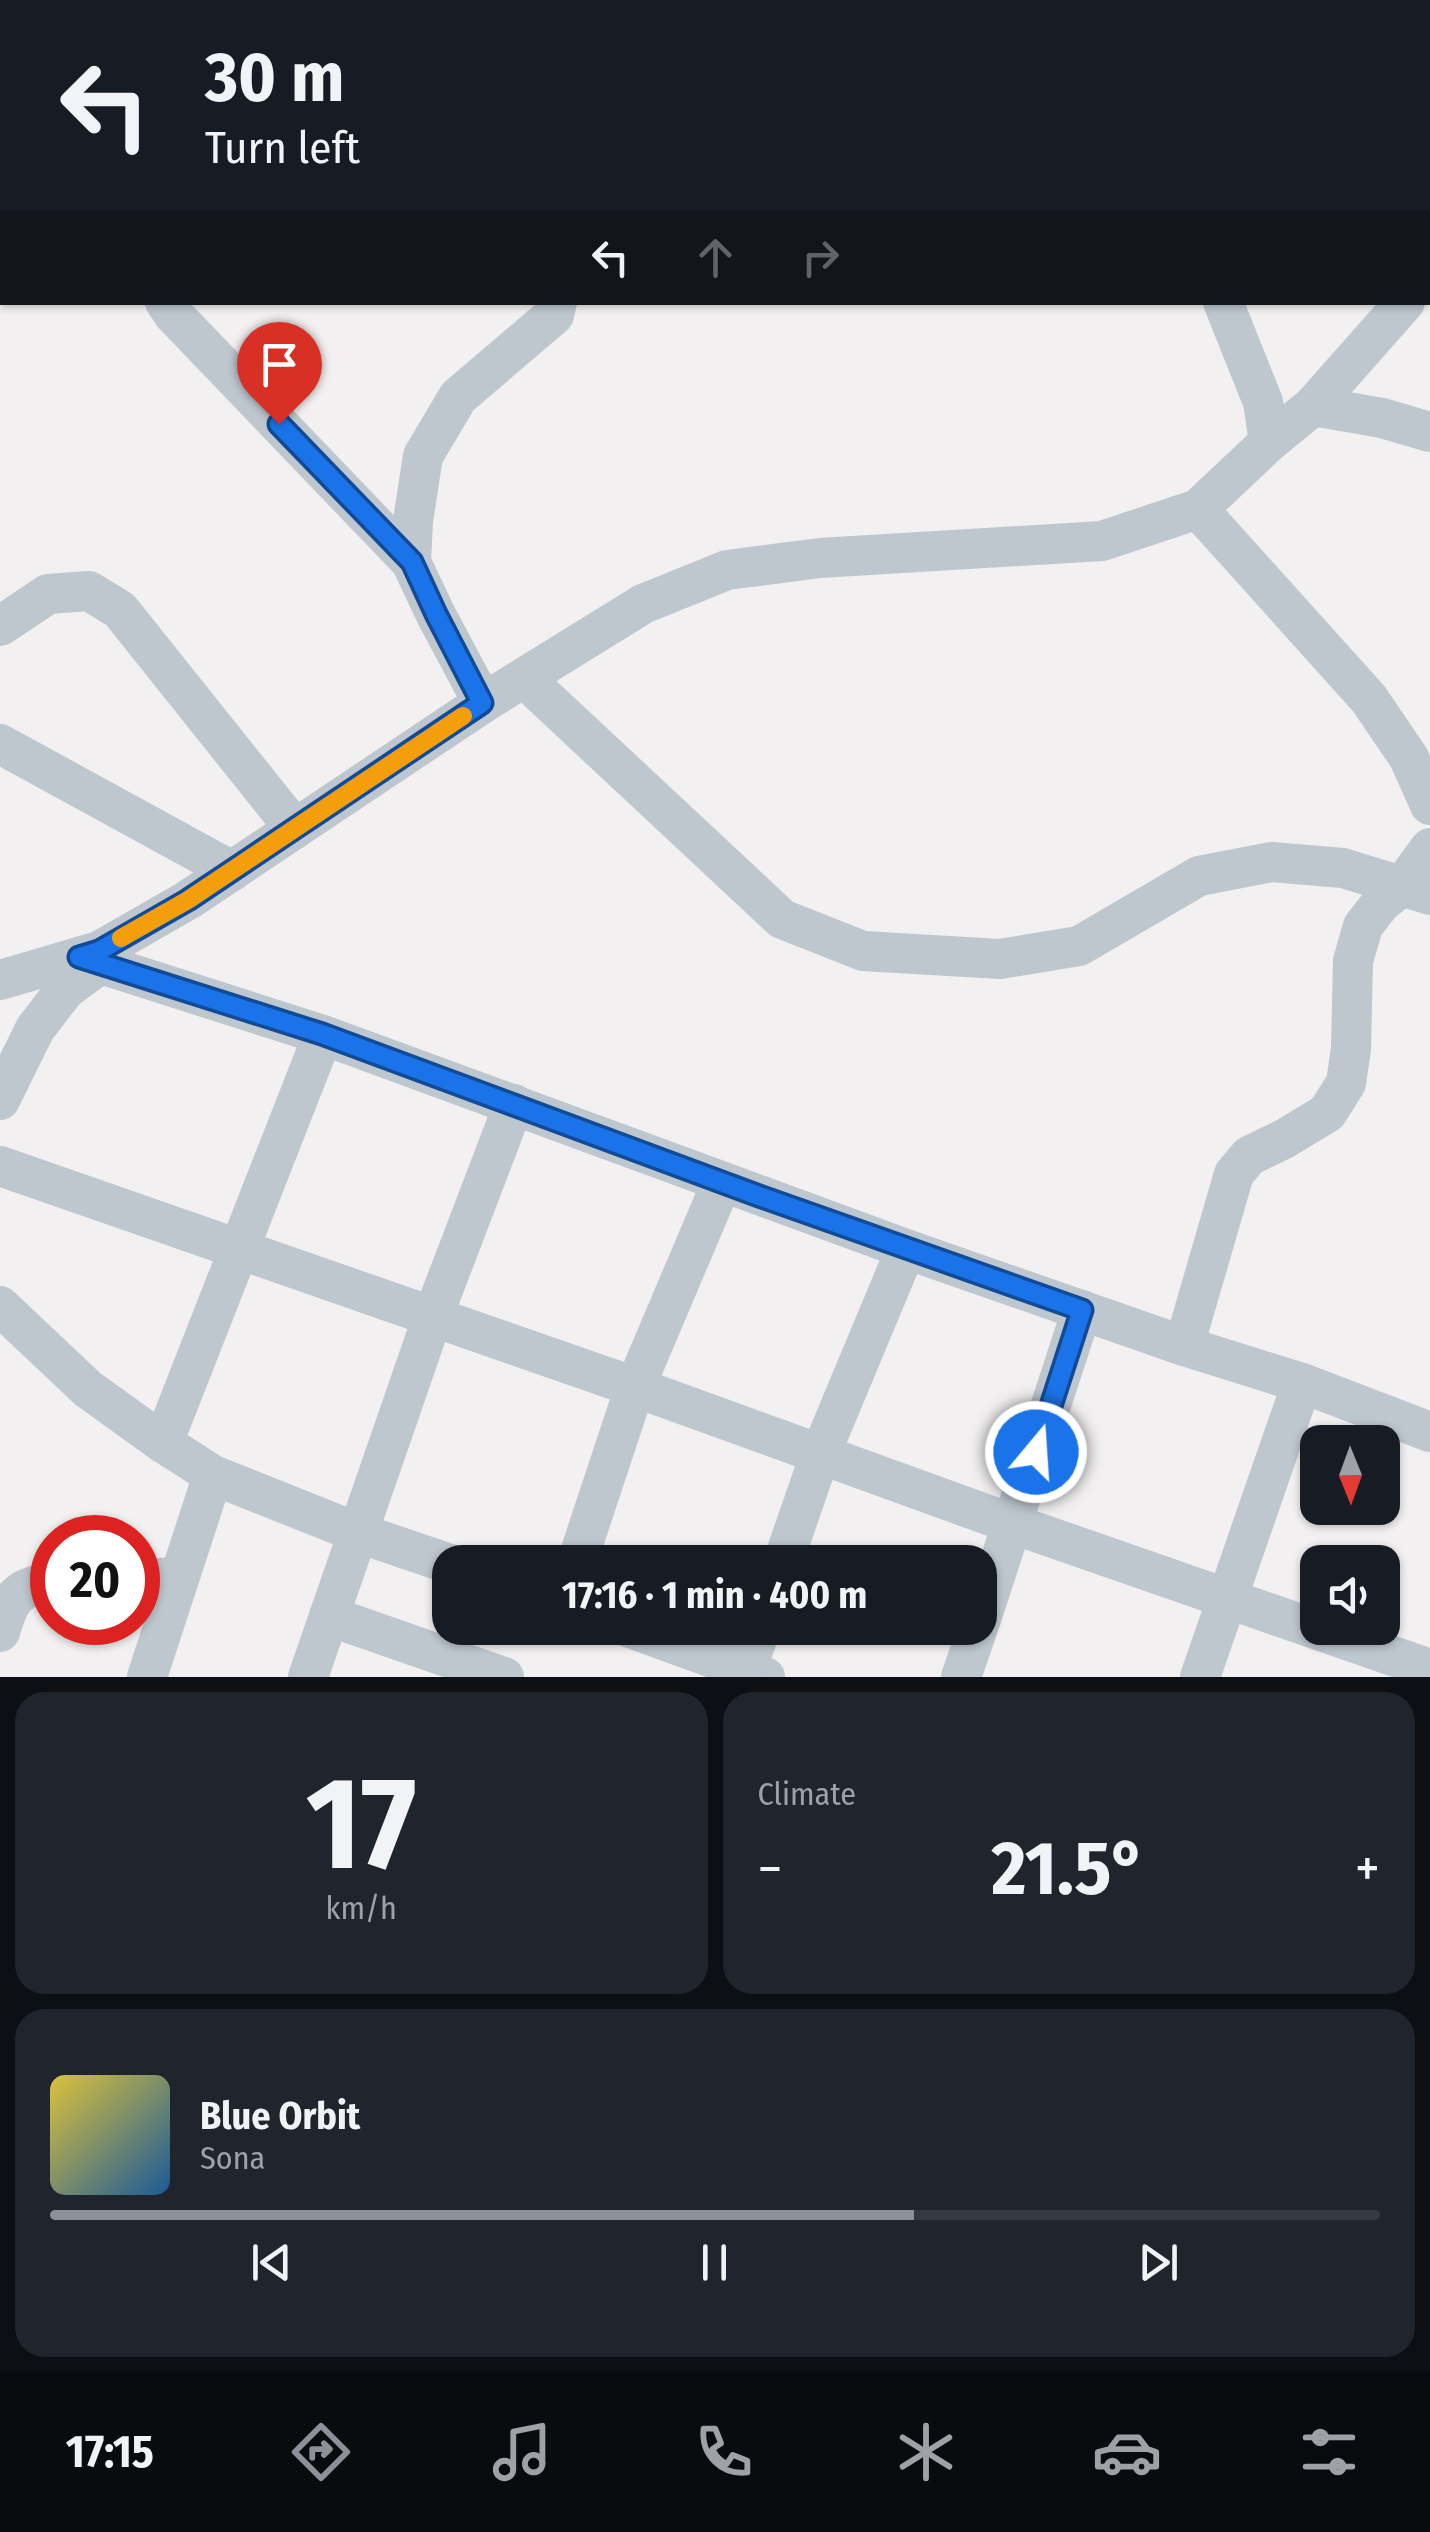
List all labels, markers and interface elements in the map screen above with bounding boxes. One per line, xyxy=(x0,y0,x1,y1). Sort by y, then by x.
text: 30 m xyxy=(205,36,344,120)
icon: left xyxy=(40,40,170,170)
text: Turn left xyxy=(205,121,360,175)
icon: left xyxy=(583,230,638,285)
icon: ahead xyxy=(688,230,743,285)
icon: right xyxy=(793,230,848,285)
pin xyxy=(237,322,322,425)
icon: arrive xyxy=(252,337,307,392)
position arrow xyxy=(984,1400,1088,1504)
north arrow xyxy=(1300,1425,1400,1525)
map controls xyxy=(1300,1425,1400,1645)
speed limit sign: 20 xyxy=(30,1515,160,1645)
button: sound xyxy=(1300,1545,1400,1645)
text: 17:16 · 1 min · 400 m xyxy=(562,1572,867,1618)
text: 17 xyxy=(306,1746,416,1902)
text: Climate xyxy=(758,1775,856,1813)
text: 21.5° xyxy=(992,1824,1146,1914)
text: − xyxy=(758,1836,782,1902)
text: + xyxy=(1355,1836,1380,1902)
text: km/h xyxy=(326,1889,397,1927)
text: Blue Orbit xyxy=(200,2093,360,2139)
text: Sona xyxy=(200,2139,265,2177)
icon: previous xyxy=(244,2235,299,2290)
icon: pause xyxy=(687,2235,742,2290)
icon: next xyxy=(1131,2235,1186,2290)
icon: directions xyxy=(286,2417,356,2487)
icon: music xyxy=(487,2417,557,2487)
icon: phone xyxy=(689,2417,759,2487)
icon: climate xyxy=(891,2417,961,2487)
icon: car xyxy=(1092,2417,1162,2487)
icon: filters xyxy=(1294,2417,1364,2487)
text: 17:15 xyxy=(66,2425,154,2479)

